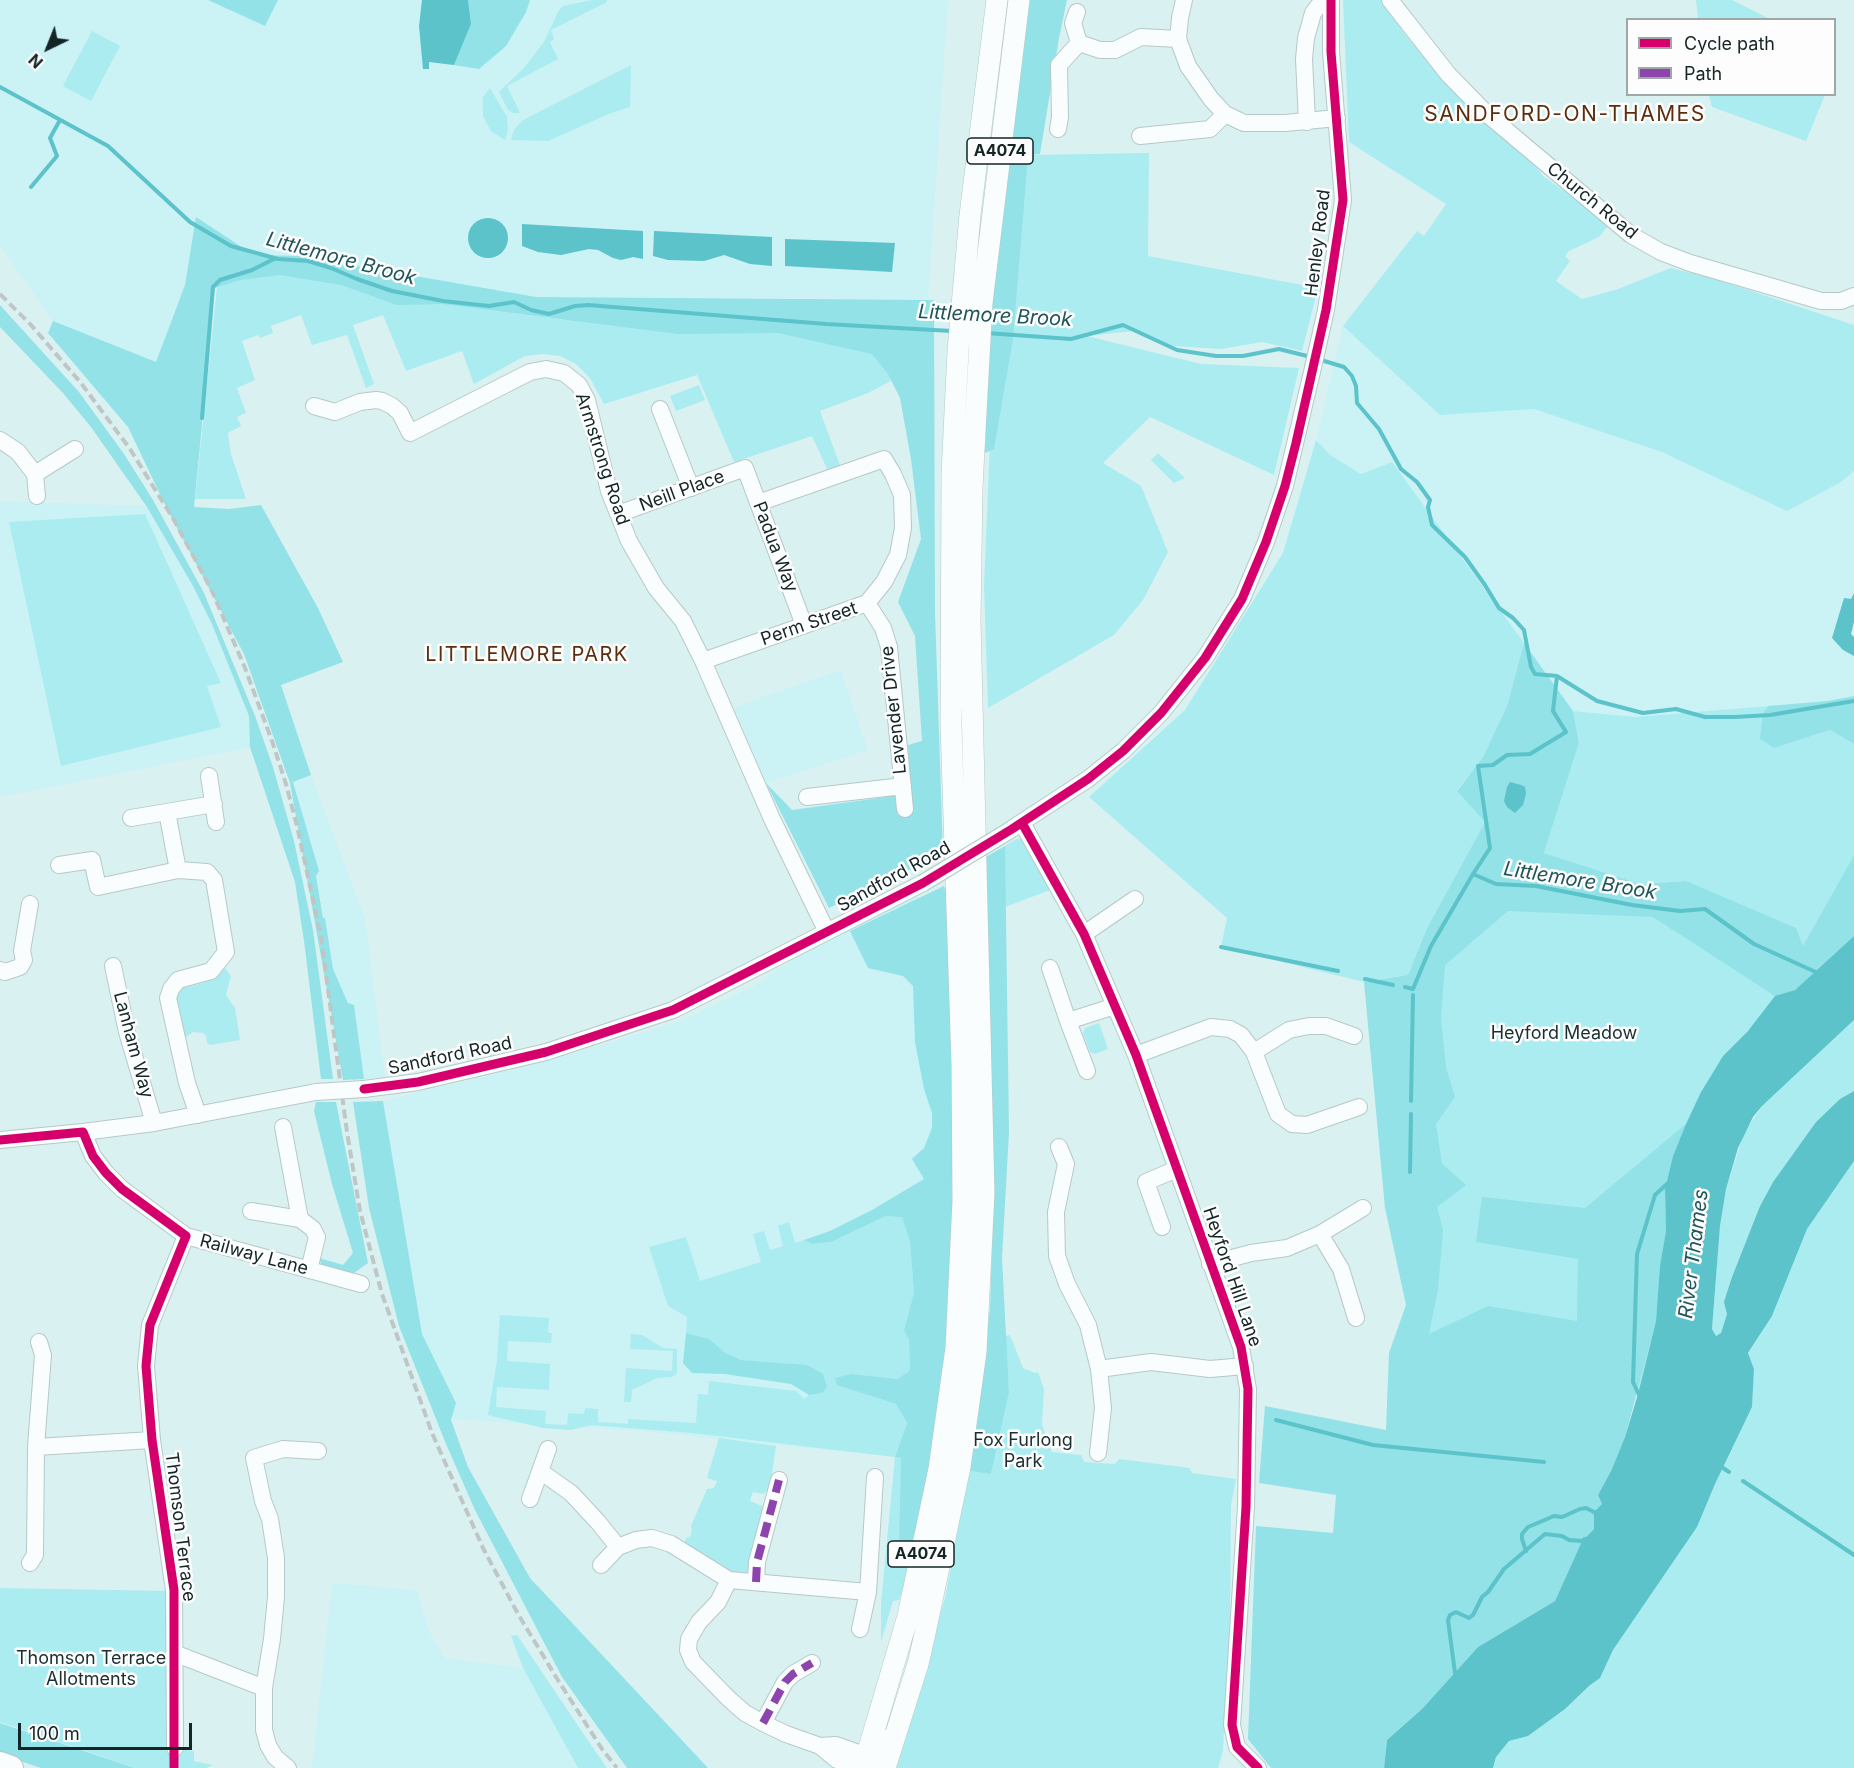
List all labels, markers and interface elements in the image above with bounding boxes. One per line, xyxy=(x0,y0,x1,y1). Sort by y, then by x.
north arrow xyxy=(18,18,78,78)
legend xyxy=(1626,18,1836,96)
text: Cycle path xyxy=(1684,33,1775,54)
text: N xyxy=(24,50,47,73)
text: Path xyxy=(1684,63,1722,84)
district label: SANDFORD-ON-THAMES xyxy=(1424,102,1706,128)
road number: A4074 xyxy=(967,138,1033,164)
street label: Church Road xyxy=(1542,158,1642,244)
street label: Henley Road xyxy=(1301,188,1335,298)
water label: Littlemore Brook xyxy=(263,227,419,291)
water label: Littlemore Brook xyxy=(917,300,1073,332)
street label: Armstrong Road xyxy=(570,390,634,528)
street label: Neill Place xyxy=(637,466,727,516)
street label: Padua Way xyxy=(748,499,802,595)
street label: Perm Street xyxy=(758,597,860,651)
district label: LITTLEMORE PARK xyxy=(425,643,629,667)
street label: Lavender Drive xyxy=(877,645,911,775)
street label: Sandford Road xyxy=(834,837,954,917)
water label: Littlemore Brook xyxy=(1502,857,1658,905)
street label: Lanham Way xyxy=(108,989,158,1101)
park label: Heyford Meadow xyxy=(1491,1023,1637,1045)
street label: Sandford Road xyxy=(386,1032,514,1080)
water label: River Thames xyxy=(1674,1188,1714,1320)
street label: Heyford Hill Lane xyxy=(1198,1204,1266,1350)
street label: Railway Lane xyxy=(197,1230,311,1280)
park label: Fox Furlong Park xyxy=(973,1430,1073,1472)
street label: Thomson Terrace xyxy=(160,1451,200,1603)
road number: A4074 xyxy=(888,1541,954,1567)
park label: Thomson Terrace Allotments xyxy=(16,1648,166,1690)
scale bar xyxy=(21,1711,195,1749)
text: 100 m xyxy=(29,1723,80,1744)

